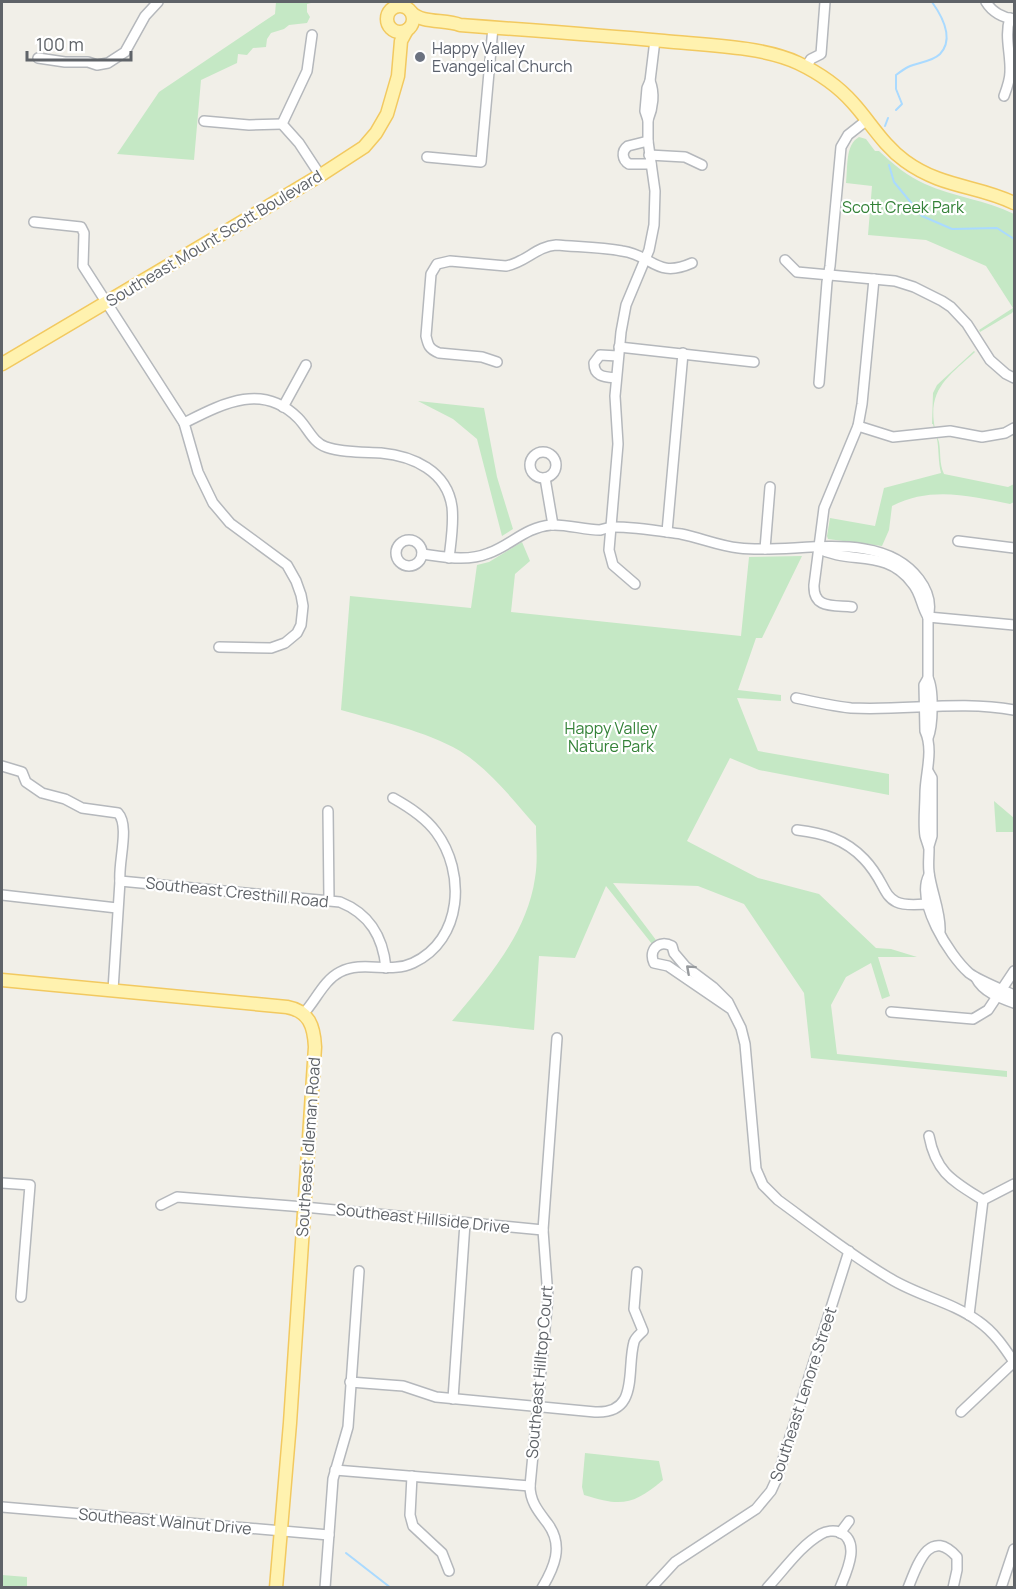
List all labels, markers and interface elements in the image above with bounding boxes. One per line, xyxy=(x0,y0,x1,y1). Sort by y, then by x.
scale bar xyxy=(27,24,130,62)
text: 100 m xyxy=(36,32,84,56)
place label: Happy Valley Evangelical Church xyxy=(432,37,573,77)
marker: Happy Valley Evangelical Church xyxy=(413,50,427,64)
street label: Southeast Mount Scott Boulevard xyxy=(102,165,326,311)
park label: Scott Creek Park xyxy=(842,196,965,218)
park label: Happy Valley Nature Park xyxy=(564,717,658,757)
street label: Southeast Cresthill Road xyxy=(144,871,330,913)
one-way arrow xyxy=(686,966,697,977)
street label: Southeast Idleman Road xyxy=(291,1056,325,1238)
street label: Southeast Hillside Drive xyxy=(335,1198,511,1238)
street label: Southeast Hilltop Court xyxy=(520,1284,558,1460)
street label: Southeast Lenore Street xyxy=(764,1304,842,1484)
street label: Southeast Walnut Drive xyxy=(78,1502,252,1540)

